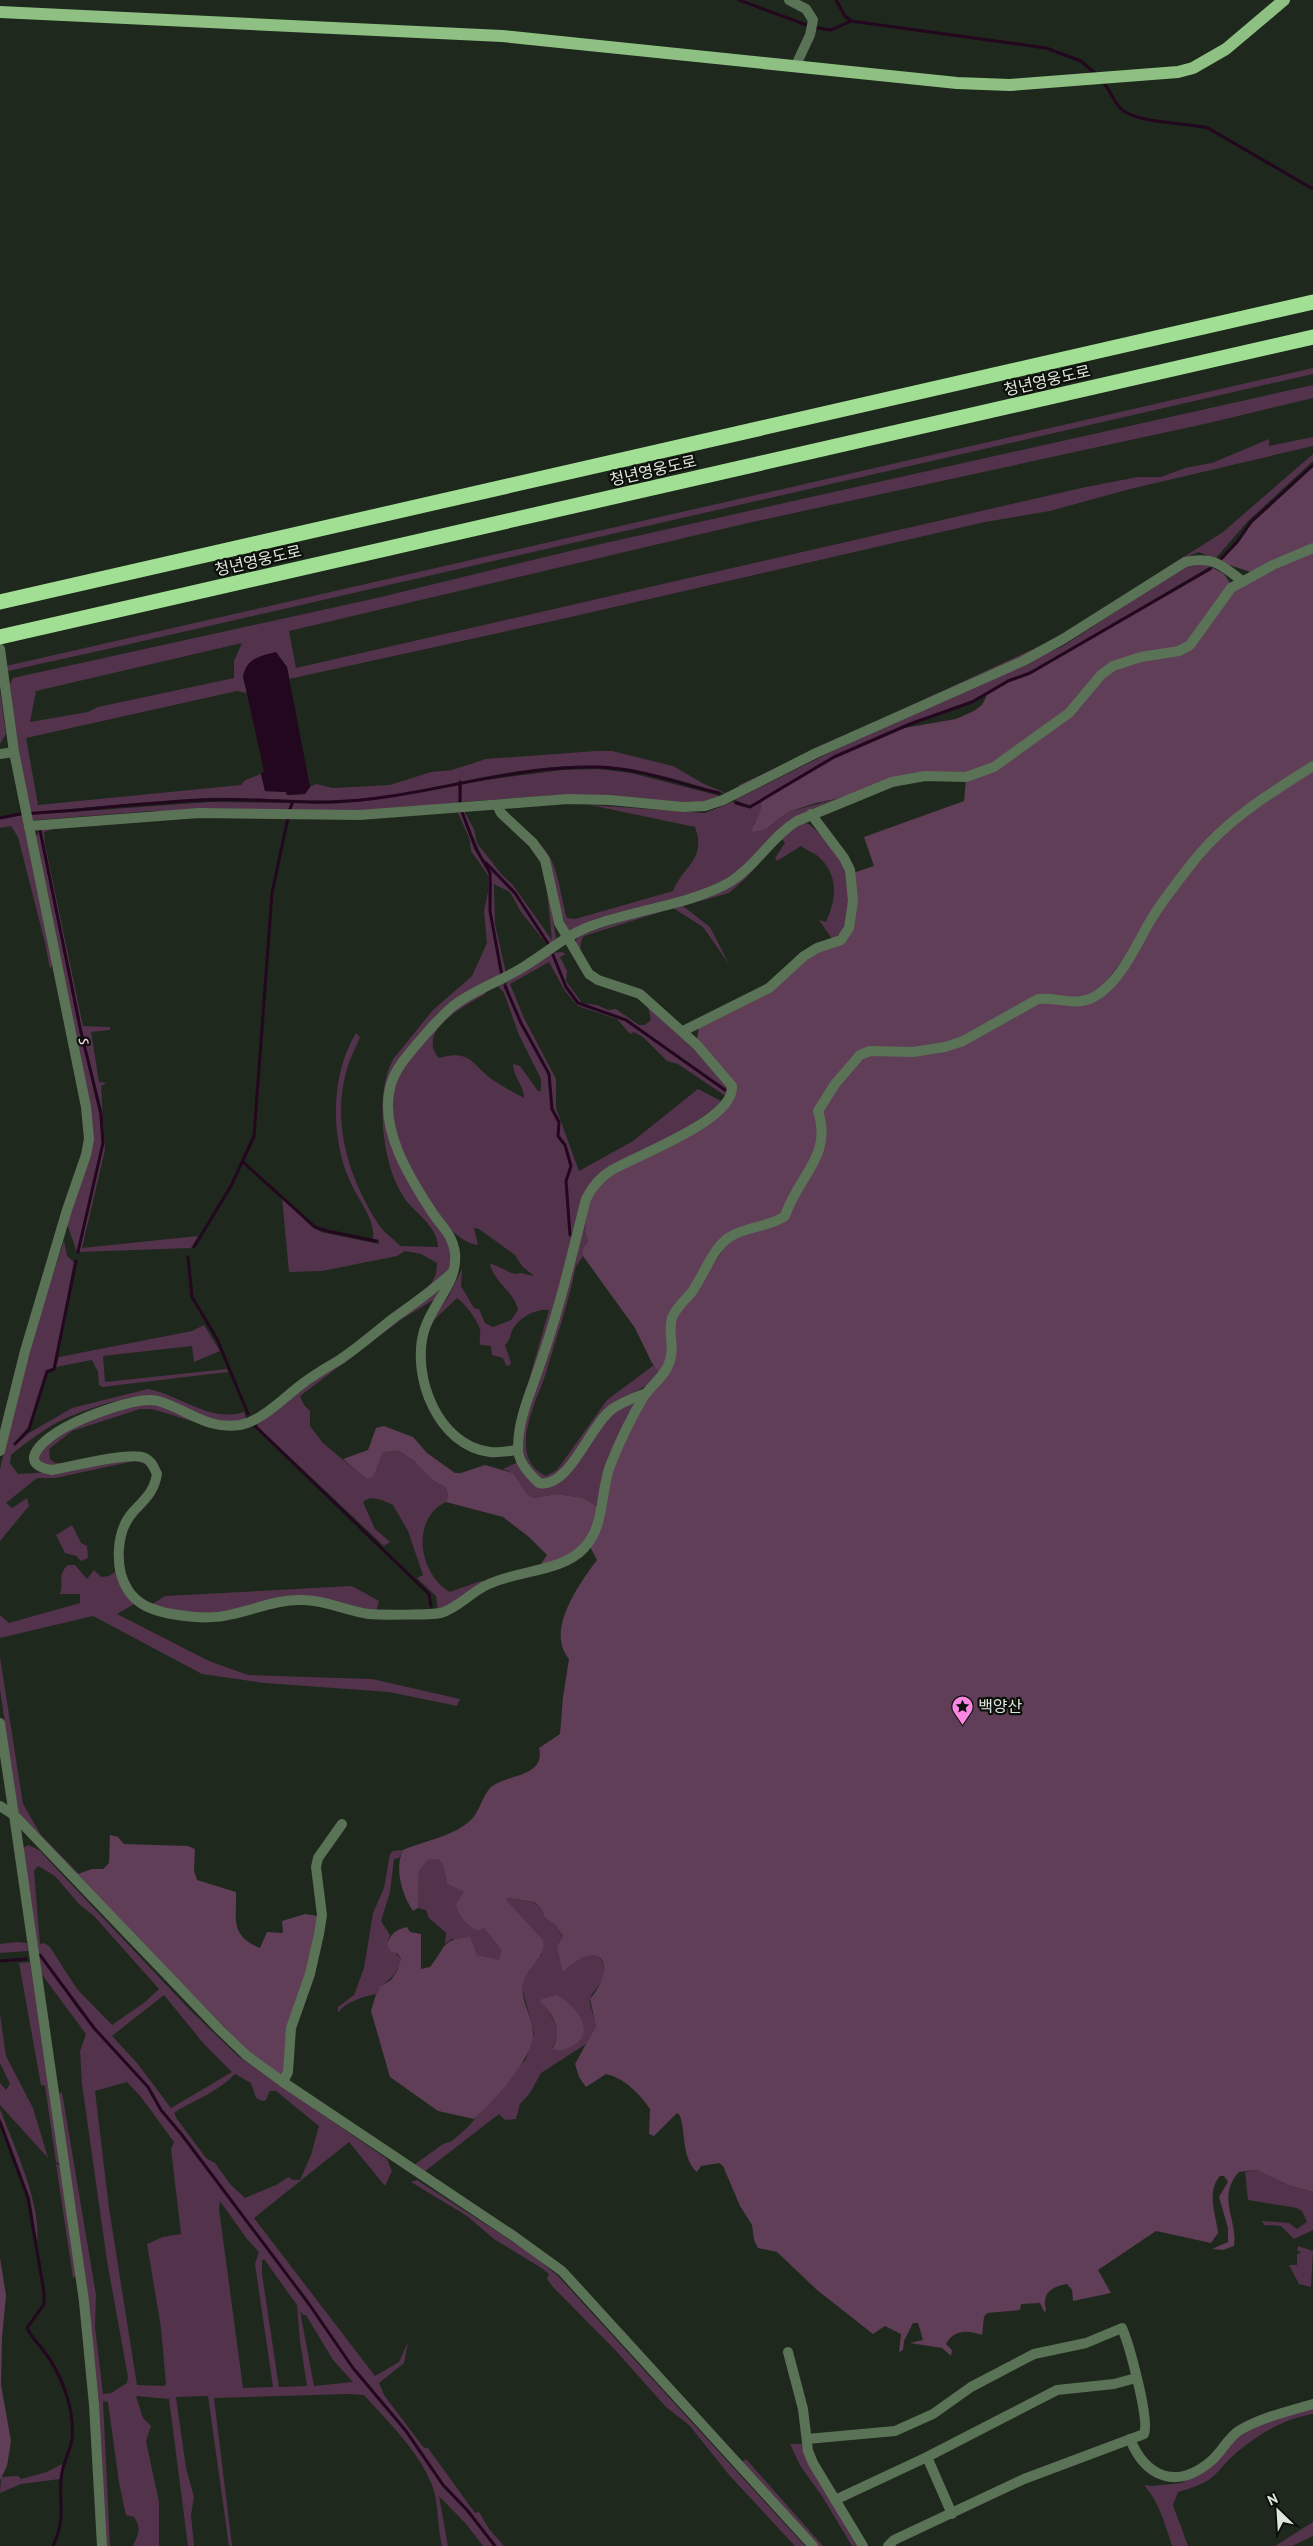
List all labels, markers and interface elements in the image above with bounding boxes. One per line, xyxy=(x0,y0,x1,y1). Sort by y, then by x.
street label: 청년영웅도로 xyxy=(1002,360,1093,400)
street label: 청년영웅도로 xyxy=(608,450,699,490)
street label: 청년영웅도로 xyxy=(213,540,304,580)
water label: s xyxy=(73,1035,98,1048)
place icon: 백양산 xyxy=(950,1694,974,1725)
place label: 백양산 xyxy=(978,1696,1022,1716)
north arrow xyxy=(1253,2486,1303,2536)
text: N xyxy=(1265,2489,1280,2509)

